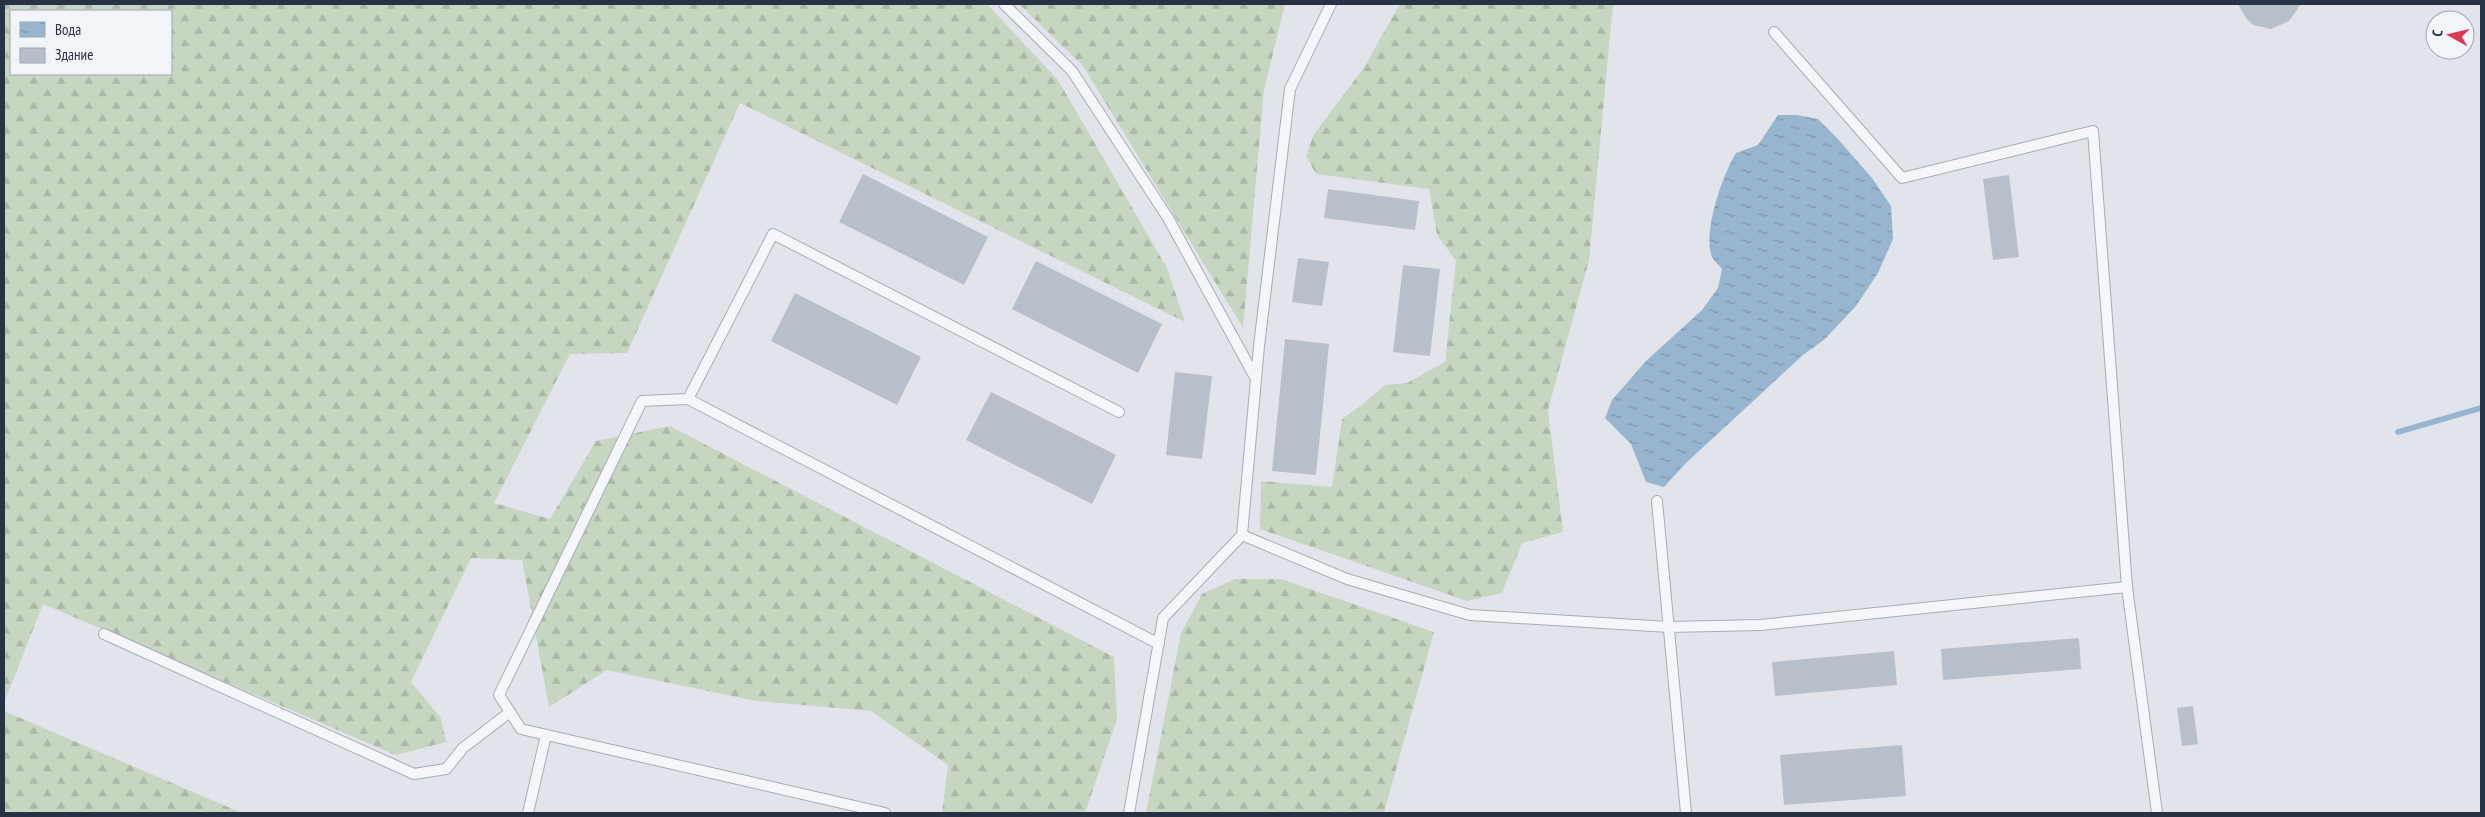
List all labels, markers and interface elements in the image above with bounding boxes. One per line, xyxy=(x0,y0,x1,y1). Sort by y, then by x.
legend xyxy=(10,10,172,75)
north arrow xyxy=(2425,10,2475,60)
text: Вода xyxy=(55,20,81,39)
text: С xyxy=(2428,28,2447,38)
text: Здание xyxy=(55,45,93,64)

